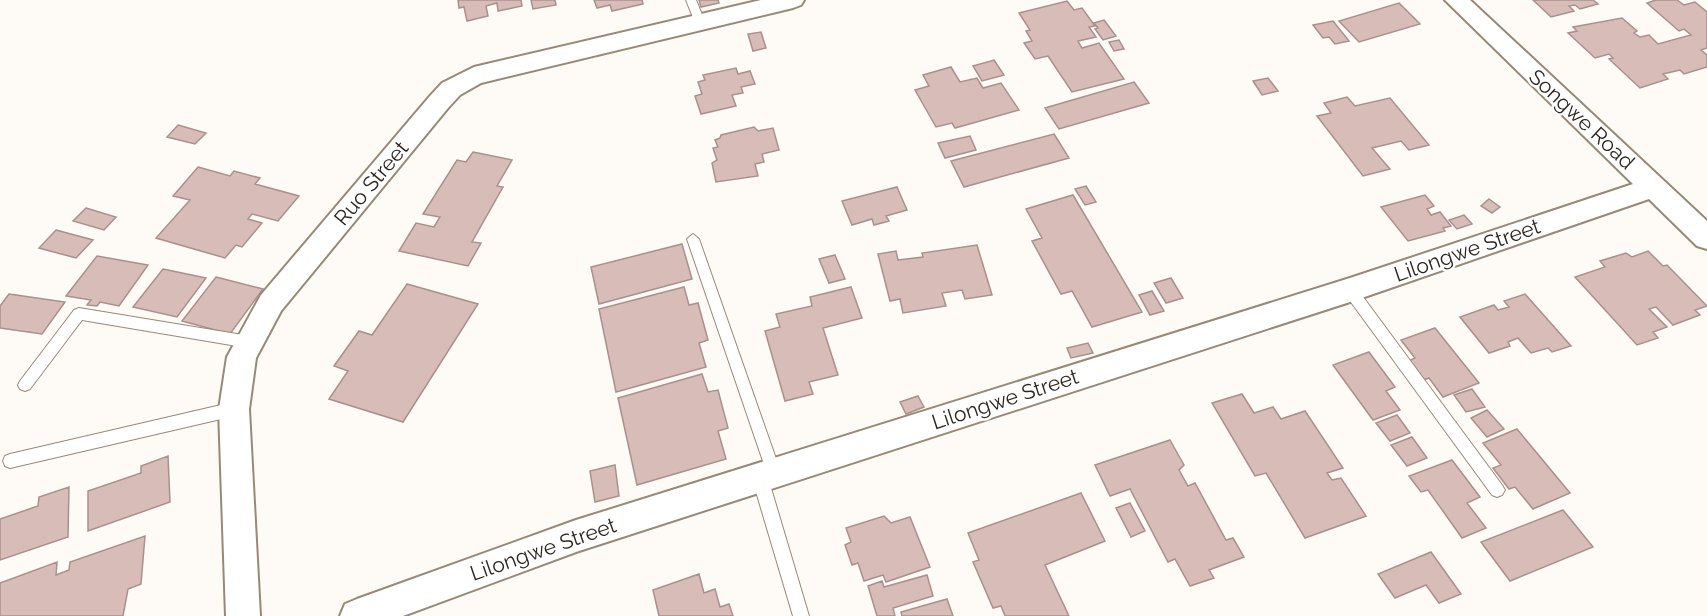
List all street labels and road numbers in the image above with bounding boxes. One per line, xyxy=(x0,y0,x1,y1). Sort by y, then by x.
street label: Songwe Road xyxy=(1524,64,1640,174)
street label: Ruo Street xyxy=(329,136,413,230)
street label: Lilongwe Street xyxy=(1391,213,1543,287)
street label: Lilongwe Street xyxy=(928,363,1082,435)
street label: Lilongwe Street xyxy=(467,512,619,586)

